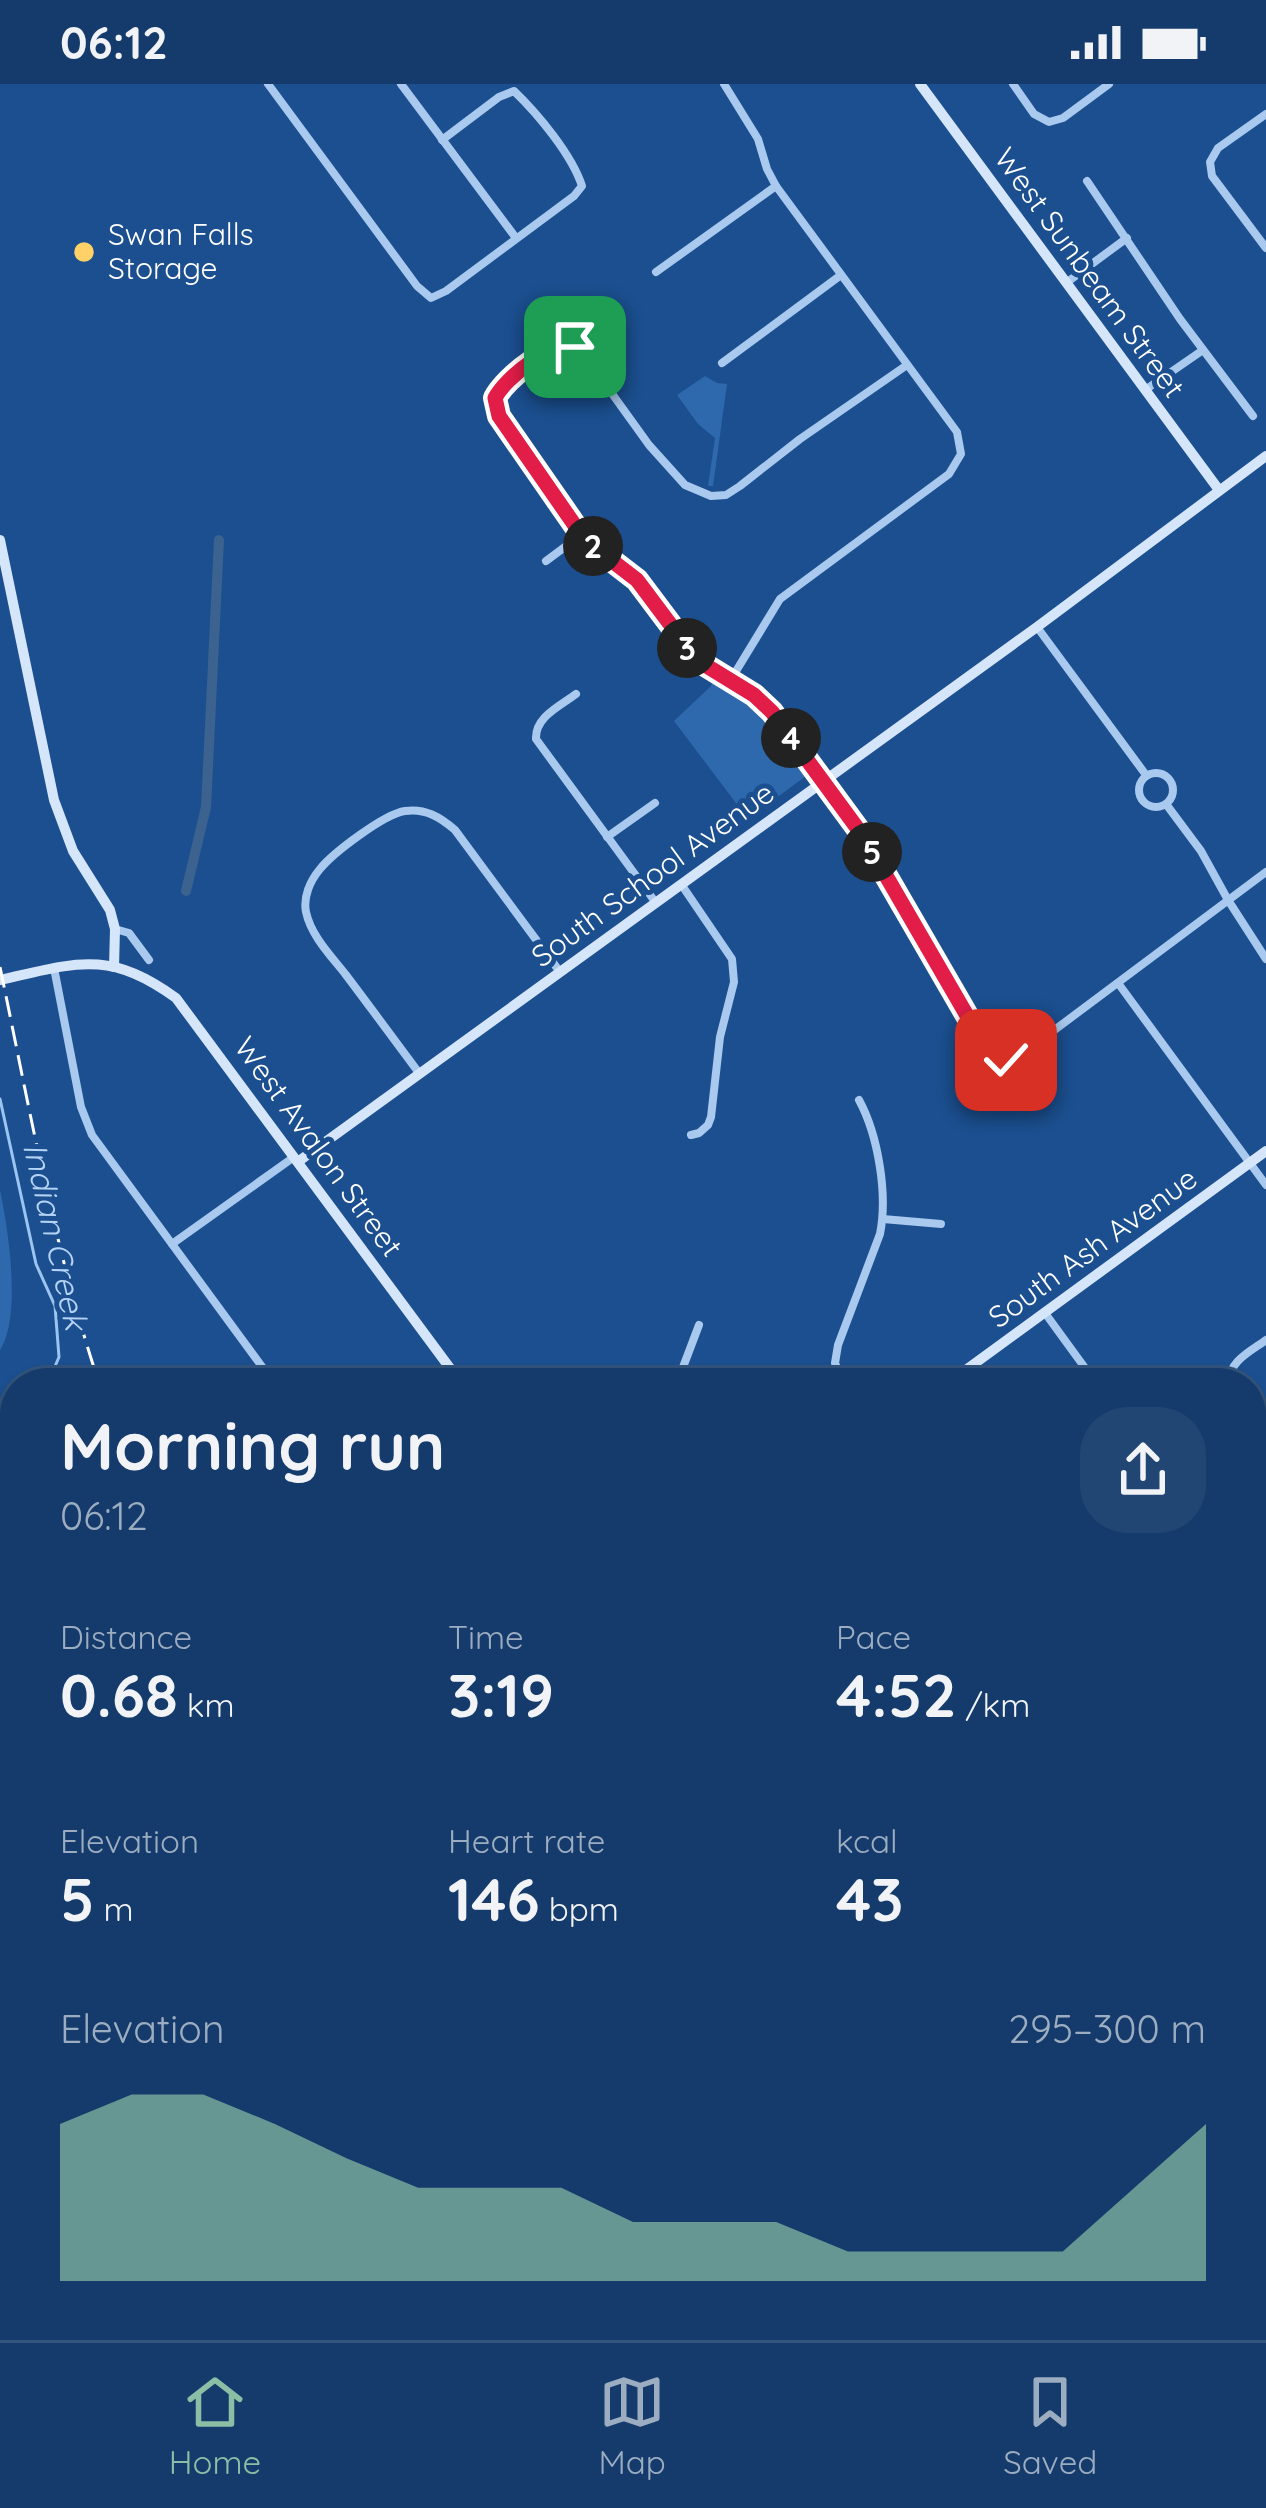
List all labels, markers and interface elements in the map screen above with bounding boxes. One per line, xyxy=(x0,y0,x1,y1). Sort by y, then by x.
text: 06:12 xyxy=(60,14,168,70)
street label: West Sunbeam Street xyxy=(986,140,1193,405)
place label: Swan Falls Storage xyxy=(108,215,254,287)
marker: Swan Falls Storage xyxy=(71,239,97,265)
pin xyxy=(524,296,626,398)
icon: arrive xyxy=(542,314,608,380)
pin: 2 xyxy=(563,516,623,576)
text: 2 xyxy=(584,525,602,566)
pin: 3 xyxy=(657,618,717,678)
text: 3 xyxy=(678,627,696,668)
pin: 4 xyxy=(761,708,821,768)
text: 4 xyxy=(781,717,801,758)
street label: South School Avenue xyxy=(524,773,781,975)
pin: 5 xyxy=(842,822,902,882)
text: 5 xyxy=(862,831,882,872)
pin xyxy=(955,1009,1057,1111)
icon: check xyxy=(973,1027,1039,1093)
street label: West Avalon Street xyxy=(226,1029,411,1264)
water label: Indian Creek xyxy=(15,1138,99,1337)
street label: South Ash Avenue xyxy=(981,1159,1204,1336)
text: Morning run xyxy=(60,1404,445,1487)
button: share xyxy=(1080,1407,1206,1533)
text: 06:12 xyxy=(60,1491,148,1540)
text: Distance xyxy=(60,1616,192,1657)
text: Time xyxy=(448,1616,524,1657)
text: Pace xyxy=(836,1616,911,1657)
text: 0.68 xyxy=(60,1657,178,1732)
text: 3:19 xyxy=(448,1657,554,1732)
text: 4:52 xyxy=(836,1657,956,1732)
text: km xyxy=(178,1684,235,1725)
text: /km xyxy=(956,1684,1030,1725)
text: Elevation xyxy=(60,1820,199,1861)
text: Heart rate xyxy=(448,1820,605,1861)
text: kcal xyxy=(836,1820,898,1861)
text: 5 xyxy=(60,1861,95,1936)
text: 146 xyxy=(448,1861,540,1936)
text: 43 xyxy=(836,1861,904,1936)
text: m xyxy=(95,1888,134,1929)
text: bpm xyxy=(540,1888,619,1929)
text: Elevation xyxy=(60,2004,224,2053)
text: 295–300 m xyxy=(1008,2004,1206,2053)
tab: Home xyxy=(169,2369,261,2482)
tab: Map xyxy=(599,2369,666,2482)
tab: Saved xyxy=(1003,2369,1097,2482)

